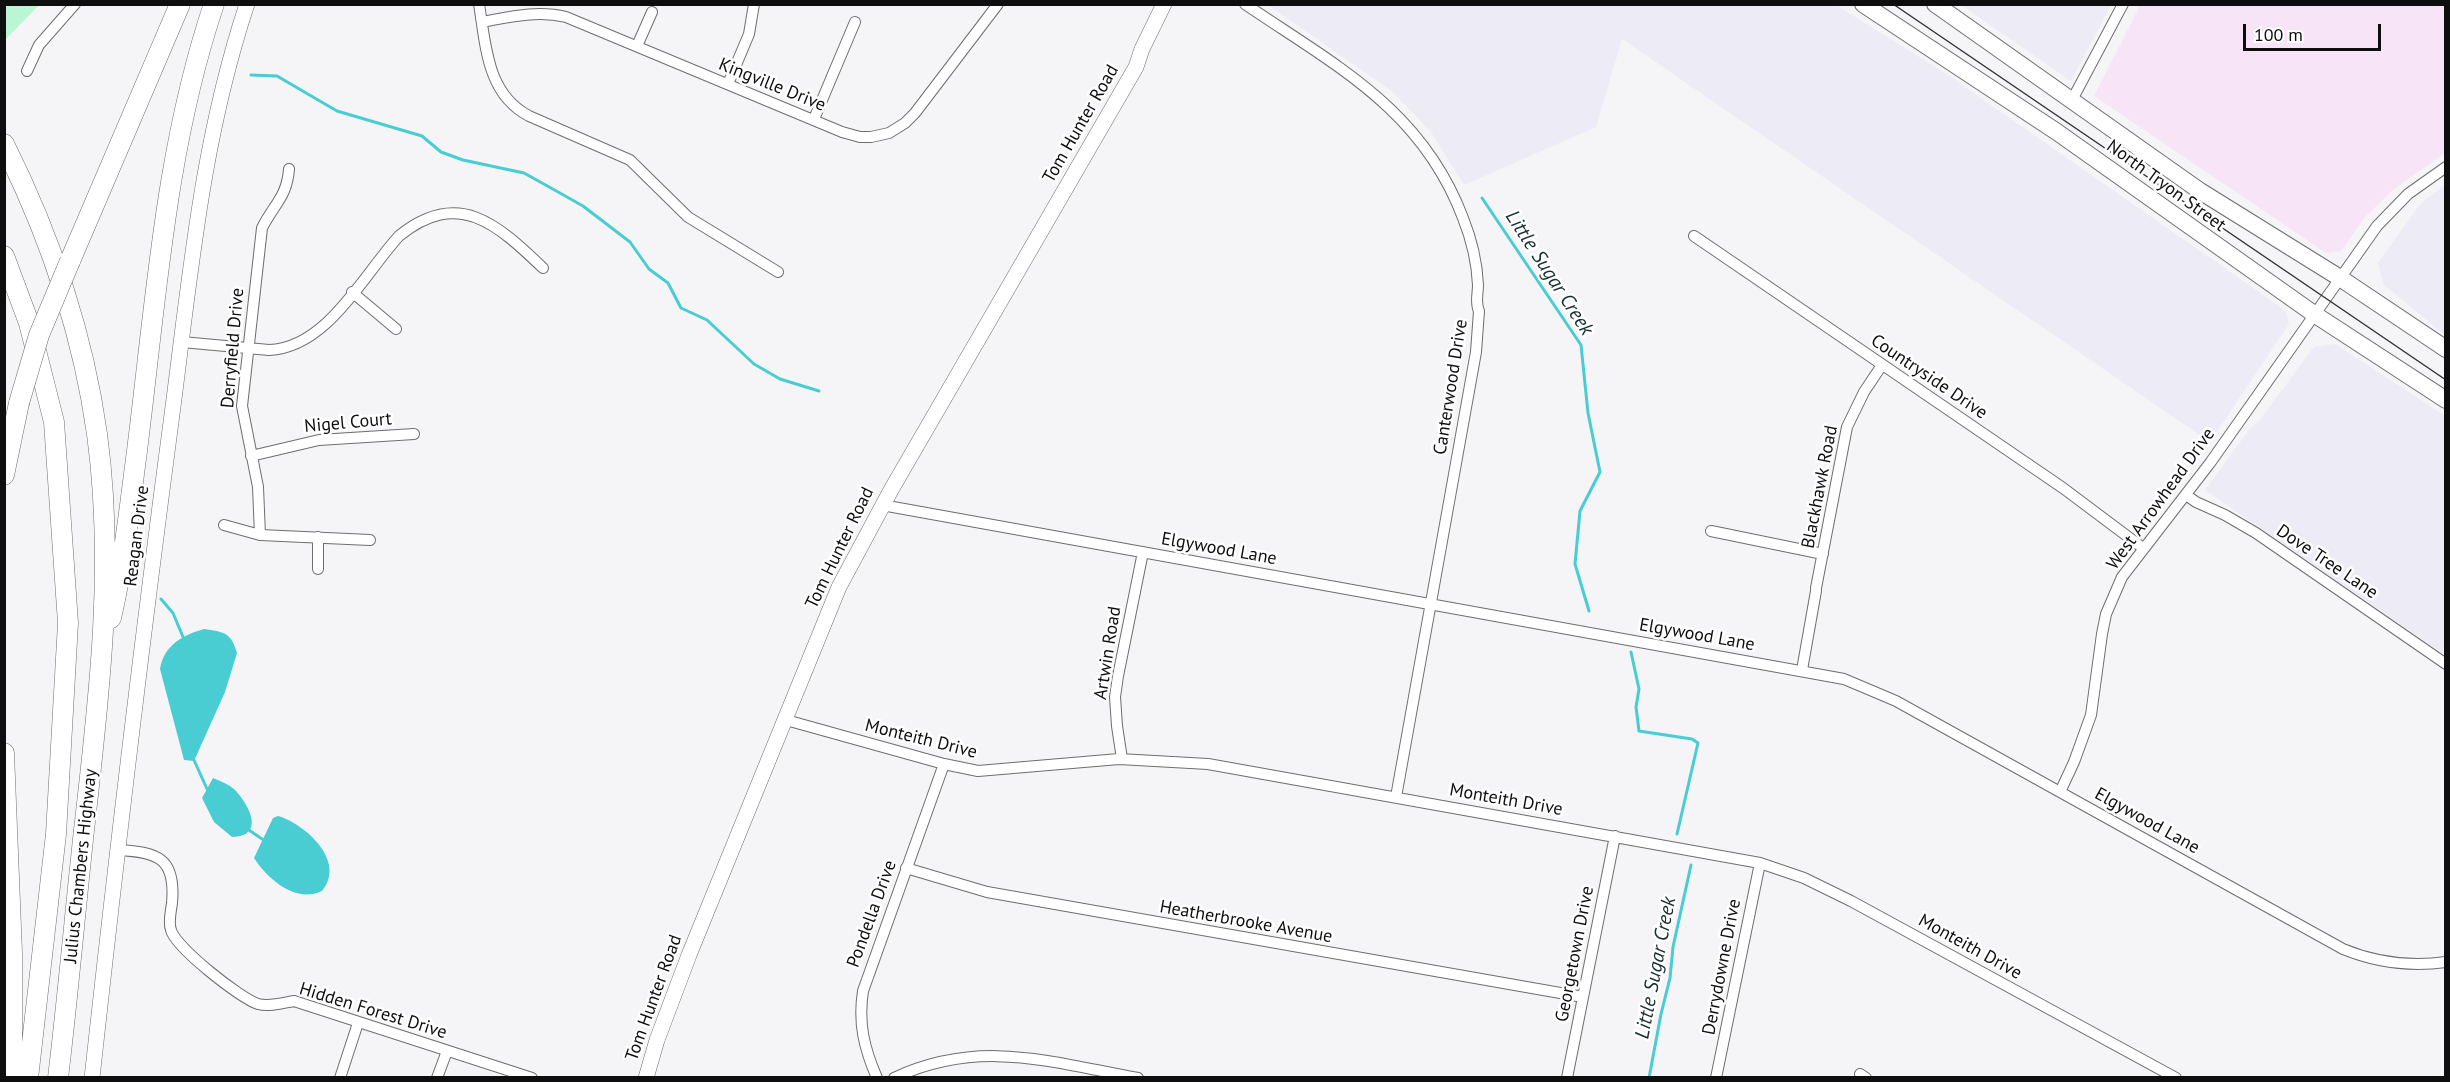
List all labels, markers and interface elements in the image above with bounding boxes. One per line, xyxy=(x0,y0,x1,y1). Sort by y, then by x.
scale bar xyxy=(2246,12,2384,50)
text: 100 m xyxy=(2254,23,2303,46)
street label: Kingville Drive xyxy=(715,54,829,116)
street label: Tom Hunter Road xyxy=(1039,61,1123,187)
street label: North Tryon Street xyxy=(2102,136,2230,236)
water label: Little Sugar Creek xyxy=(1500,206,1598,340)
street label: Derryfield Drive xyxy=(217,287,249,409)
street label: Canterwood Drive xyxy=(1430,318,1472,456)
street label: Countryside Drive xyxy=(1867,330,1991,424)
street label: Nigel Court xyxy=(303,408,393,438)
street label: Blackhawk Road xyxy=(1797,424,1843,550)
street label: West Arrowhead Drive xyxy=(2102,424,2220,574)
street label: Reagan Drive xyxy=(120,484,154,588)
street label: Tom Hunter Road xyxy=(801,484,879,612)
street label: Dove Tree Lane xyxy=(2272,520,2382,604)
street label: Elgywood Lane xyxy=(1160,528,1278,570)
street label: Artwin Road xyxy=(1090,605,1126,701)
street label: Elgywood Lane xyxy=(1638,614,1756,656)
street label: Monteith Drive xyxy=(863,715,979,763)
street label: Julius Chambers Highway xyxy=(60,768,102,964)
street label: Monteith Drive xyxy=(1448,779,1564,821)
street label: Elgywood Lane xyxy=(2091,783,2203,859)
street label: Pondella Drive xyxy=(843,858,901,970)
street label: Georgetown Drive xyxy=(1551,884,1599,1024)
water label: Little Sugar Creek xyxy=(1630,895,1682,1041)
street label: Heatherbrooke Avenue xyxy=(1158,896,1334,948)
street label: Derrydowne Drive xyxy=(1698,897,1746,1037)
street label: Monteith Drive xyxy=(1915,910,2025,984)
street label: Tom Hunter Road xyxy=(621,932,687,1064)
street label: Hidden Forest Drive xyxy=(297,978,449,1044)

